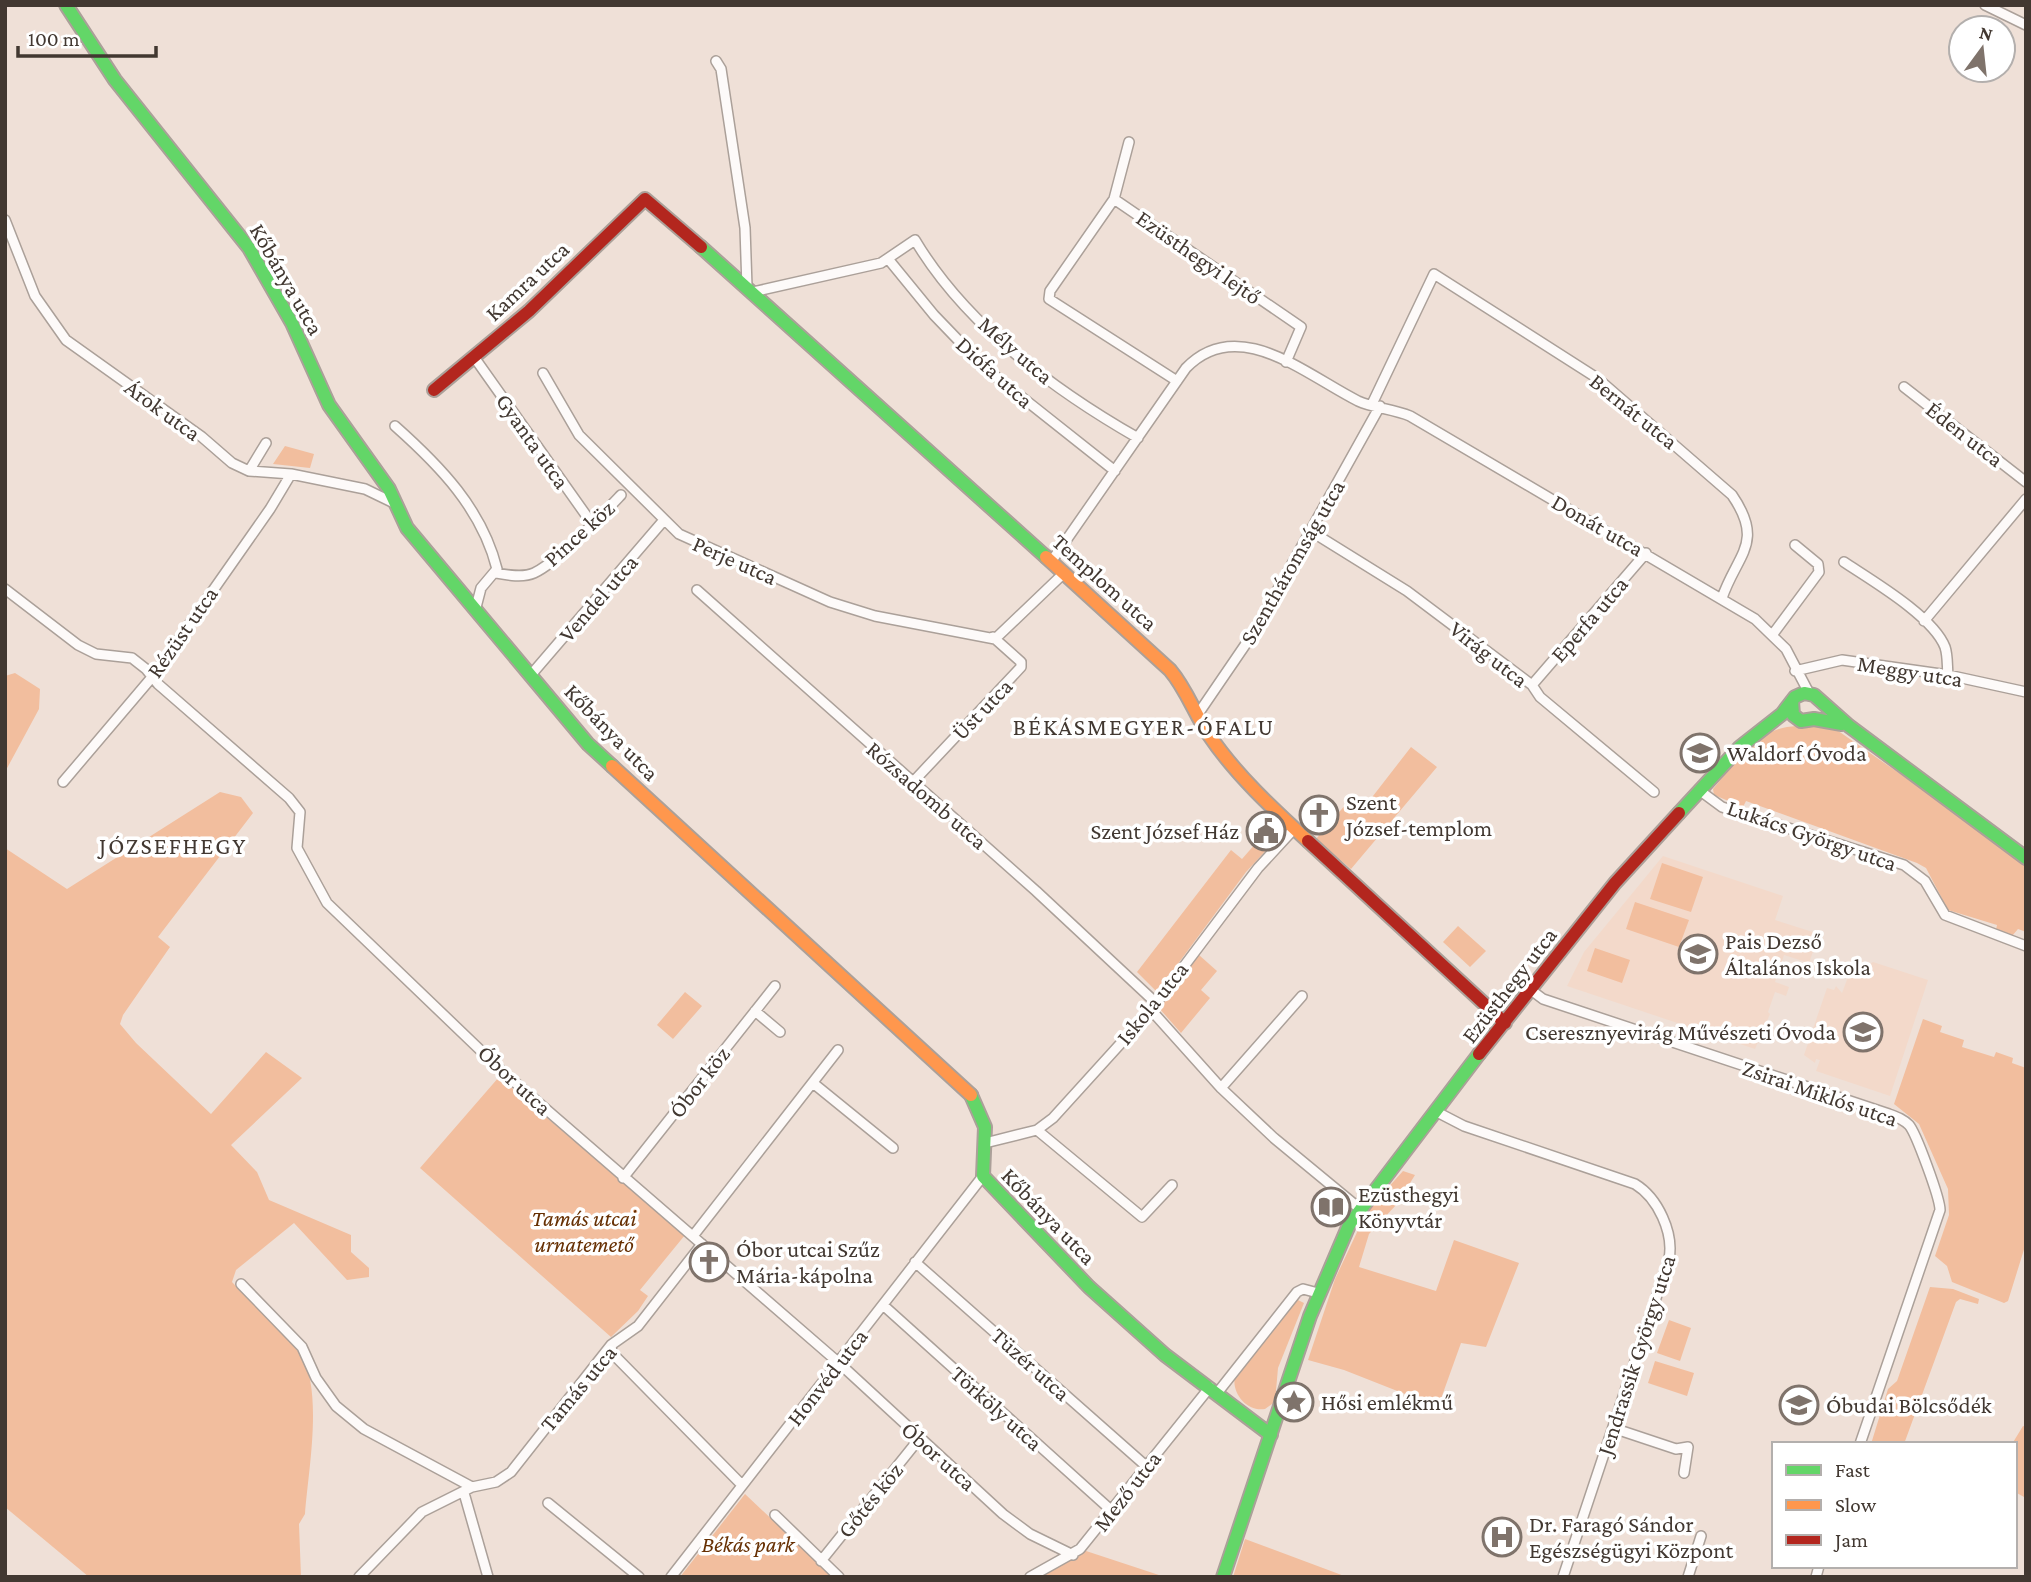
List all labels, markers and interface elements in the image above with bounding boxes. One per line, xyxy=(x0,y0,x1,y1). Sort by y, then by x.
scale bar xyxy=(18,14,156,58)
north arrow xyxy=(1947,14,2017,84)
text: N xyxy=(1977,21,1995,45)
text: 100 m xyxy=(28,27,80,51)
street label: Ezüsthegyi lejtő xyxy=(1132,204,1266,310)
street label: Kőbánya utca xyxy=(245,219,330,340)
street label: Kamra utca xyxy=(480,236,574,326)
street label: Mély utca xyxy=(974,311,1059,390)
street label: Diófa utca xyxy=(951,331,1039,413)
street label: Bernát utca xyxy=(1585,368,1683,455)
street label: Árok utca xyxy=(120,374,206,446)
street label: Gyanta utca xyxy=(491,388,575,494)
street label: Éden utca xyxy=(1921,396,2009,473)
street label: Szentháromság utca xyxy=(1234,475,1350,649)
street label: Donát utca xyxy=(1548,488,1649,562)
street label: Pince köz xyxy=(538,494,620,571)
street label: Templom utca xyxy=(1047,528,1163,636)
street label: Perje utca xyxy=(689,530,781,590)
street label: Vendel utca xyxy=(553,549,643,647)
street label: Eperfa utca xyxy=(1545,571,1633,667)
street label: Rézüst utca xyxy=(141,581,223,683)
street label: Virág utca xyxy=(1445,615,1534,693)
street label: Meggy utca xyxy=(1856,650,1965,692)
street label: Üst utca xyxy=(947,673,1018,745)
street label: Kőbánya utca xyxy=(559,678,665,786)
district label: BÉKÁSMEGYER-ÓFALU xyxy=(1013,713,1275,740)
school or university icon: Waldorf Óvoda xyxy=(1679,732,1721,774)
street label: Rózsadomb utca xyxy=(861,736,993,855)
place label: Waldorf Óvoda xyxy=(1727,740,1867,766)
place label: Szent József-templom xyxy=(1344,789,1492,841)
church icon: Szent József-templom xyxy=(1298,794,1340,836)
street label: Lukács György utca xyxy=(1724,794,1901,876)
public building icon: Szent József Ház xyxy=(1245,810,1287,852)
place label: Szent József Ház xyxy=(1090,818,1239,844)
district label: JÓZSEFHEGY xyxy=(97,832,247,859)
street label: Ezüsthegy utca xyxy=(1456,922,1562,1048)
place label: Pais Dezső Általános Iskola xyxy=(1725,928,1871,980)
school or university icon: Pais Dezső Általános Iskola xyxy=(1677,933,1719,975)
street label: Iskola utca xyxy=(1111,956,1193,1050)
school or university icon: Cseresznyevirág Művészeti Óvoda xyxy=(1842,1011,1884,1053)
place label: Cseresznyevirág Művészeti Óvoda xyxy=(1525,1019,1836,1045)
street label: Óbor utca xyxy=(473,1039,557,1121)
street label: Óbor köz xyxy=(663,1041,735,1123)
street label: Zsirai Miklós utca xyxy=(1739,1054,1901,1132)
street label: Kőbánya utca xyxy=(996,1162,1102,1270)
place label: Ezüsthegyi Könyvtár xyxy=(1358,1181,1459,1233)
library icon: Ezüsthegyi Könyvtár xyxy=(1310,1186,1352,1228)
park label: Tamás utcai urnatemető xyxy=(532,1205,637,1257)
place label: Óbor utcai Szűz Mária-kápolna xyxy=(736,1236,880,1288)
church icon: Óbor utcai Szűz Mária-kápolna xyxy=(688,1241,730,1283)
street label: Jendrassik György utca xyxy=(1591,1251,1681,1460)
street label: Tüzér utca xyxy=(986,1322,1076,1406)
street label: Honvéd utca xyxy=(781,1323,873,1431)
street label: Tamás utca xyxy=(534,1339,622,1436)
street label: Törköly utca xyxy=(946,1360,1048,1456)
place icon: Hősi emlékmű xyxy=(1273,1381,1315,1423)
school or university icon: Óbudai Bölcsődék xyxy=(1778,1384,1820,1426)
place label: Hősi emlékmű xyxy=(1321,1389,1453,1415)
place label: Óbudai Bölcsődék xyxy=(1826,1392,1992,1418)
street label: Óbor utca xyxy=(896,1416,982,1496)
legend xyxy=(1772,1442,2017,1568)
street label: Mező utca xyxy=(1088,1445,1167,1536)
street label: Gőtés köz xyxy=(832,1457,908,1543)
text: Fast xyxy=(1835,1458,1871,1482)
text: Slow xyxy=(1835,1493,1877,1517)
place label: Dr. Faragó Sándor Egészségügyi Központ xyxy=(1529,1511,1734,1563)
hospital icon: Dr. Faragó Sándor Egészségügyi Központ xyxy=(1481,1516,1523,1558)
text: Jam xyxy=(1833,1528,1868,1552)
park label: Békás park xyxy=(701,1531,795,1557)

